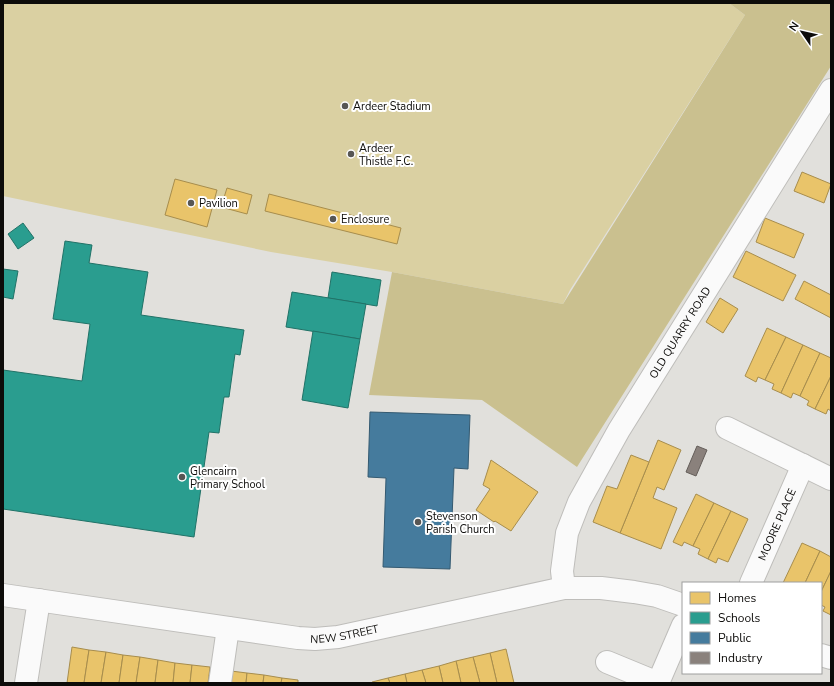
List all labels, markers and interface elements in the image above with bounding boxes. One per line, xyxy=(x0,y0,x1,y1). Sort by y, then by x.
north arrow xyxy=(782,12,822,52)
text: N xyxy=(786,19,803,34)
place label: Ardeer Stadium xyxy=(353,99,431,114)
marker: Ardeer Stadium xyxy=(340,101,350,111)
place label: Ardeer Thistle F.C. xyxy=(359,141,413,169)
marker: Ardeer Thistle F.C. xyxy=(346,149,356,159)
place label: Pavilion xyxy=(199,196,238,211)
marker: Pavilion xyxy=(186,198,196,208)
place label: Enclosure xyxy=(341,212,389,227)
marker: Enclosure xyxy=(328,214,338,224)
street label: OLD QUARRY ROAD xyxy=(645,284,714,381)
place label: Glencairn Primary School xyxy=(190,464,266,492)
marker: Glencairn Primary School xyxy=(177,472,187,482)
street label: MOORE PLACE xyxy=(754,486,799,563)
place label: Stevenson Parish Church xyxy=(426,509,494,537)
marker: Stevenson Parish Church xyxy=(413,517,423,527)
legend xyxy=(682,582,822,674)
text: Homes xyxy=(718,590,756,606)
text: Schools xyxy=(718,610,761,626)
street label: NEW STREET xyxy=(310,621,380,647)
text: Public xyxy=(718,630,752,646)
text: Industry xyxy=(718,650,763,666)

